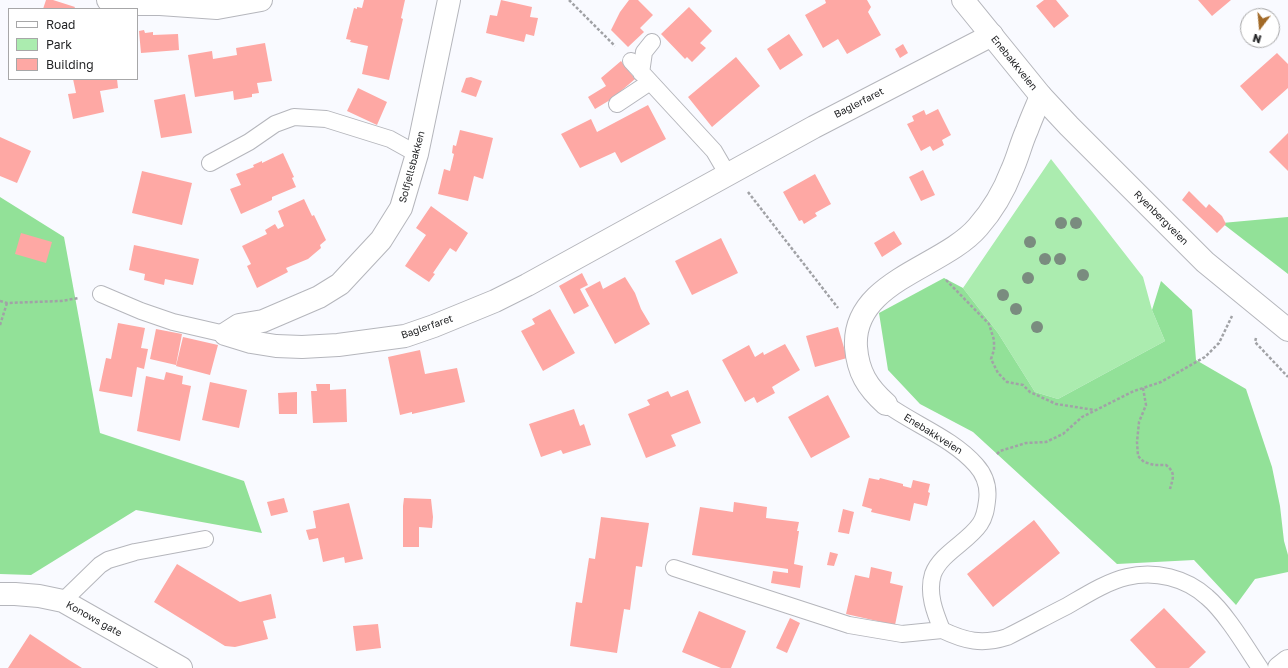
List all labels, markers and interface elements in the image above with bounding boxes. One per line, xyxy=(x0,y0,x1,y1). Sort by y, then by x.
legend xyxy=(8,8,138,80)
north arrow xyxy=(1240,8,1280,48)
text: Road xyxy=(46,17,75,32)
text: N xyxy=(1251,32,1263,46)
street label: Enebakkveien xyxy=(988,33,1040,93)
text: Park xyxy=(46,37,72,52)
text: Building xyxy=(46,57,94,72)
street label: Baglerfaret xyxy=(832,85,886,121)
street label: Solfjellsbakken xyxy=(397,130,427,204)
street label: Ryenbergveien xyxy=(1131,188,1191,248)
street label: Baglerfaret xyxy=(399,313,455,341)
street label: Enebakkveien xyxy=(901,411,965,457)
street label: Konows gate xyxy=(64,599,124,639)

